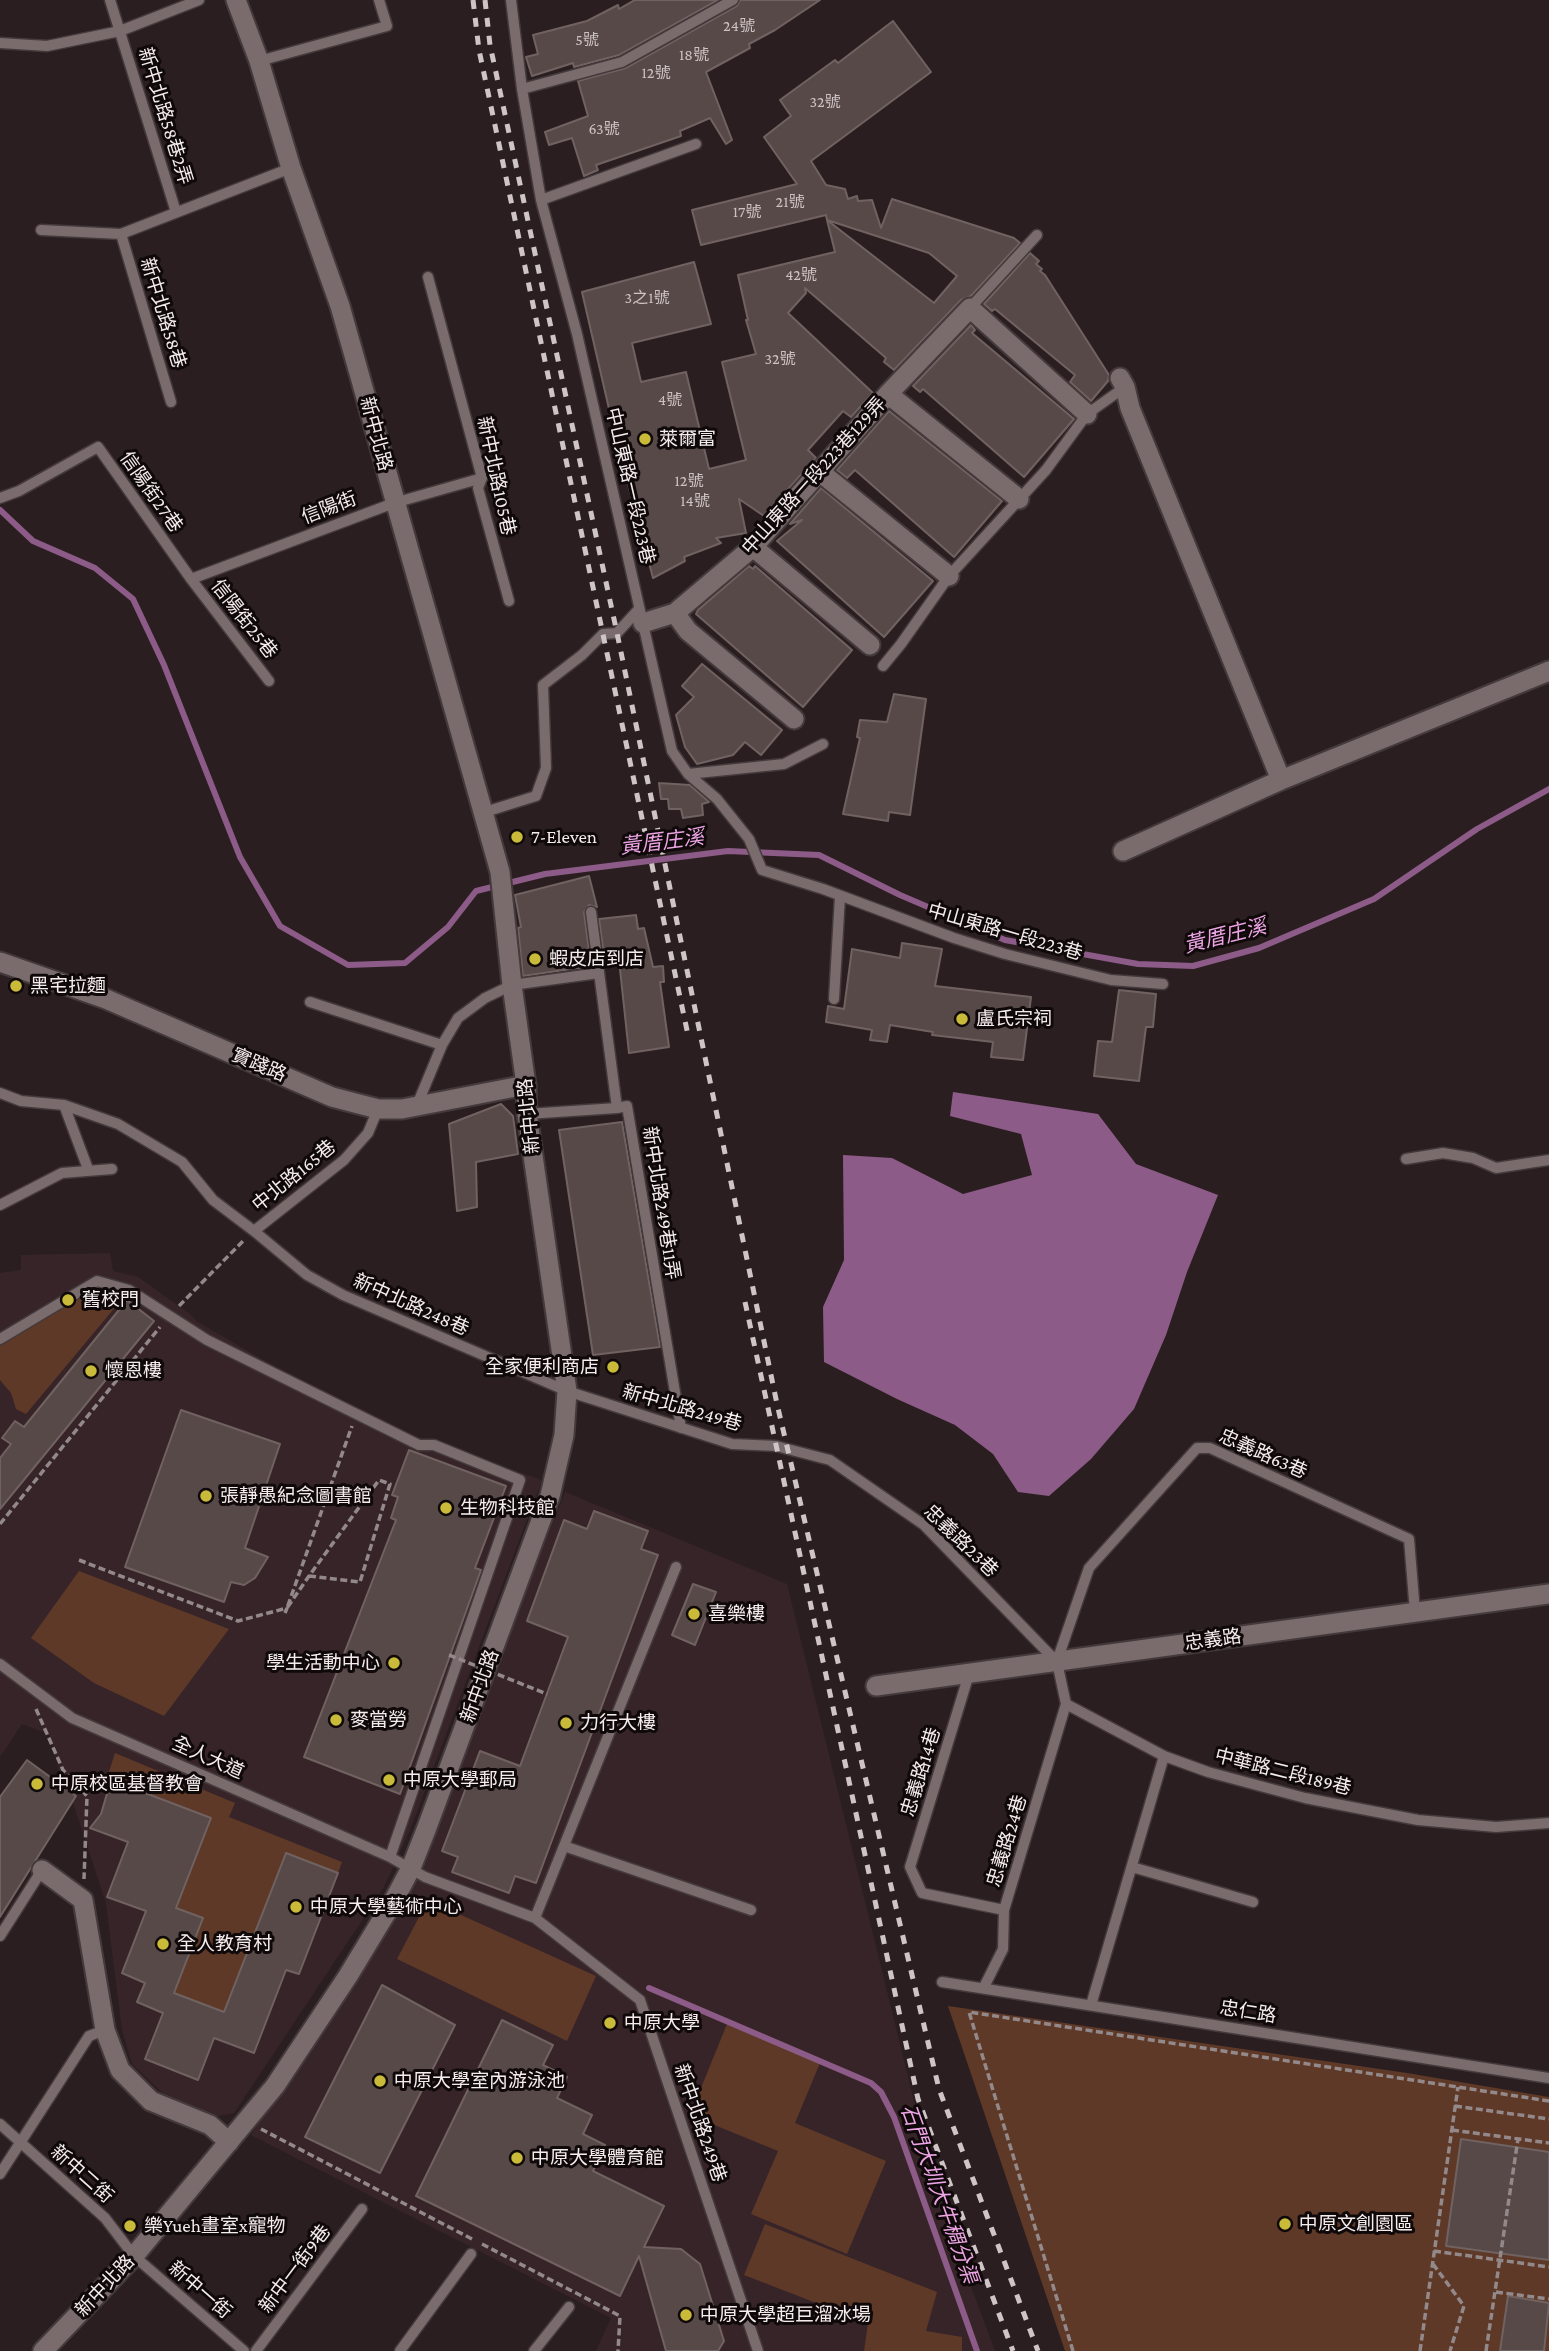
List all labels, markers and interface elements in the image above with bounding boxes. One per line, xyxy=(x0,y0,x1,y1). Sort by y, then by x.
house number: 24號 xyxy=(723,16,755,36)
house number: 5號 xyxy=(575,30,599,50)
street label: 新中北路58巷2弄 xyxy=(133,45,197,187)
house number: 18號 xyxy=(679,45,709,65)
house number: 12號 xyxy=(642,63,670,83)
house number: 32號 xyxy=(809,92,841,112)
house number: 63號 xyxy=(588,119,620,139)
house number: 21號 xyxy=(776,192,804,212)
house number: 17號 xyxy=(733,202,761,222)
street label: 新中北路58巷 xyxy=(135,255,191,371)
house number: 42號 xyxy=(785,265,817,285)
house number: 3之1號 xyxy=(625,288,669,308)
house number: 32號 xyxy=(764,349,796,369)
house number: 4號 xyxy=(658,390,682,410)
street label: 中山東路一段223巷129弄 xyxy=(737,393,891,559)
street label: 新中北路 xyxy=(355,394,397,474)
street label: 中山東路一段223巷 xyxy=(601,405,659,567)
street label: 新中北路105巷 xyxy=(472,414,520,538)
place label: 萊爾富 xyxy=(659,428,716,450)
marker: 萊爾富 xyxy=(637,431,653,447)
street label: 信陽街27巷 xyxy=(115,447,187,537)
house number: 12號 xyxy=(675,471,703,491)
street label: 信陽街 xyxy=(298,487,360,529)
house number: 14號 xyxy=(680,491,710,511)
street label: 信陽街25巷 xyxy=(206,575,282,663)
water label: 黃厝庄溪 xyxy=(619,824,705,860)
place label: 7-Eleven xyxy=(531,826,597,848)
marker: 7-Eleven xyxy=(509,829,525,845)
street label: 中山東路一段223巷 xyxy=(925,899,1085,965)
water label: 黃厝庄溪 xyxy=(1181,914,1269,958)
place label: 蝦皮店到店 xyxy=(549,948,644,970)
marker: 蝦皮店到店 xyxy=(527,951,543,967)
place label: 黑宅拉麵 xyxy=(30,975,106,997)
marker: 黑宅拉麵 xyxy=(8,978,24,994)
place label: 盧氏宗祠 xyxy=(976,1008,1052,1030)
marker: 盧氏宗祠 xyxy=(954,1011,970,1027)
street label: 實踐路 xyxy=(228,1043,290,1087)
street label: 新中北路 xyxy=(514,1077,544,1155)
street label: 新中北路249巷11弄 xyxy=(638,1125,684,1281)
street label: 中北路165巷 xyxy=(248,1135,340,1217)
street label: 新中北路248巷 xyxy=(350,1269,472,1341)
place label: 舊校門 xyxy=(82,1289,139,1311)
marker: 舊校門 xyxy=(60,1292,76,1308)
place label: 全家便利商店 xyxy=(485,1356,599,1378)
marker: 全家便利商店 xyxy=(605,1359,621,1375)
place label: 懷恩樓 xyxy=(105,1360,162,1382)
marker: 懷恩樓 xyxy=(83,1363,99,1379)
street label: 新中北路249巷 xyxy=(620,1380,744,1436)
street label: 忠義路63巷 xyxy=(1215,1424,1311,1484)
place label: 張靜愚紀念圖書館 xyxy=(220,1485,372,1507)
marker: 張靜愚紀念圖書館 xyxy=(198,1488,214,1504)
place label: 生物科技館 xyxy=(460,1497,555,1519)
marker: 生物科技館 xyxy=(438,1500,454,1516)
street label: 忠義路23巷 xyxy=(919,1500,1003,1582)
place label: 喜樂樓 xyxy=(708,1603,765,1625)
marker: 喜樂樓 xyxy=(686,1606,702,1622)
street label: 忠義路 xyxy=(1183,1625,1243,1655)
street label: 新中北路 xyxy=(456,1646,504,1726)
place label: 學生活動中心 xyxy=(266,1652,380,1674)
marker: 學生活動中心 xyxy=(386,1655,402,1671)
place label: 麥當勞 xyxy=(350,1709,407,1731)
marker: 麥當勞 xyxy=(328,1712,344,1728)
place label: 力行大樓 xyxy=(580,1712,656,1734)
marker: 力行大樓 xyxy=(558,1715,574,1731)
street label: 忠義路14巷 xyxy=(897,1725,945,1819)
street label: 全人大道 xyxy=(169,1732,247,1784)
street label: 中華路二段189巷 xyxy=(1212,1744,1354,1800)
place label: 中原大學郵局 xyxy=(403,1769,517,1791)
marker: 中原大學郵局 xyxy=(381,1772,397,1788)
place label: 中原校區基督教會 xyxy=(51,1773,203,1795)
marker: 中原校區基督教會 xyxy=(29,1776,45,1792)
street label: 忠義路24巷 xyxy=(982,1792,1032,1890)
place label: 中原大學藝術中心 xyxy=(310,1896,462,1918)
marker: 中原大學藝術中心 xyxy=(288,1899,304,1915)
place label: 全人教育村 xyxy=(177,1933,272,1955)
marker: 全人教育村 xyxy=(155,1936,171,1952)
street label: 忠仁路 xyxy=(1218,1996,1278,2028)
place label: 中原大學 xyxy=(624,2012,700,2034)
marker: 中原大學 xyxy=(602,2015,618,2031)
street label: 新中北路249巷 xyxy=(669,2061,731,2185)
place label: 中原大學室內游泳池 xyxy=(394,2070,565,2092)
marker: 中原大學室內游泳池 xyxy=(372,2073,388,2089)
water label: 石門大圳大牛稠分渠 xyxy=(895,2101,983,2287)
street label: 新中二街 xyxy=(46,2140,118,2208)
place label: 中原大學體育館 xyxy=(531,2147,664,2169)
marker: 中原大學體育館 xyxy=(509,2150,525,2166)
place label: 中原文創園區 xyxy=(1299,2213,1413,2235)
place label: 樂Yueh畫室x寵物 xyxy=(144,2215,286,2237)
marker: 中原文創園區 xyxy=(1277,2216,1293,2232)
marker: 樂Yueh畫室x寵物 xyxy=(122,2218,138,2234)
street label: 新中一街9巷 xyxy=(254,2220,336,2318)
street label: 新中北路 xyxy=(71,2250,139,2322)
street label: 新中一街 xyxy=(164,2256,236,2324)
place label: 中原大學超巨溜冰場 xyxy=(700,2304,871,2326)
marker: 中原大學超巨溜冰場 xyxy=(678,2307,694,2323)

